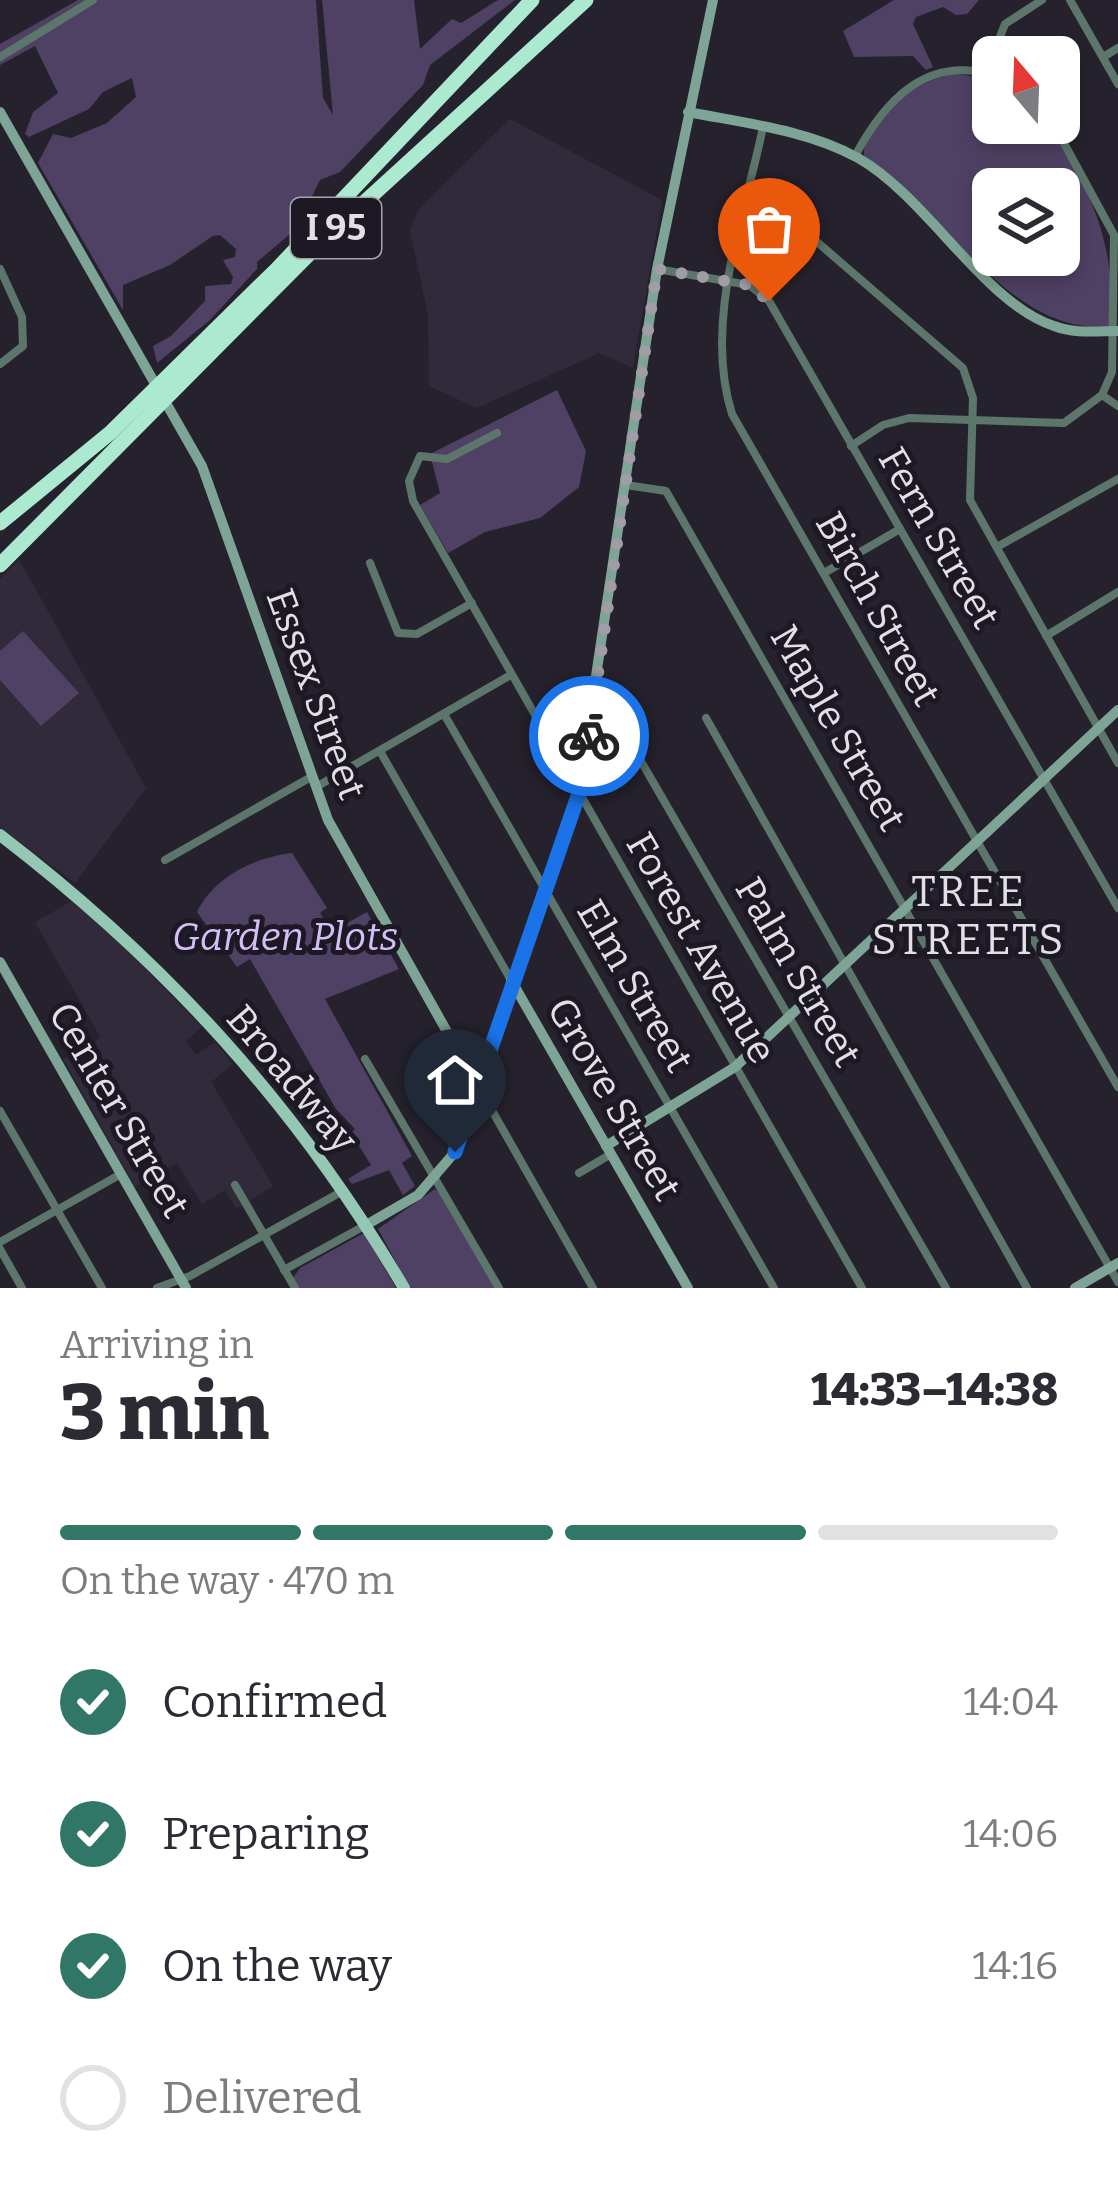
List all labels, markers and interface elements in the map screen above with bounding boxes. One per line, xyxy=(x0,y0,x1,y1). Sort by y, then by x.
north arrow xyxy=(972,36,1080,144)
map controls xyxy=(972,36,1080,276)
button: layers xyxy=(972,168,1080,276)
pin xyxy=(718,178,820,301)
icon: bag xyxy=(736,196,802,262)
road number: I 95 xyxy=(291,198,381,258)
street label: Fern Street xyxy=(869,440,1009,636)
street label: Birch Street xyxy=(806,504,950,714)
street label: Essex Street xyxy=(257,583,375,805)
street label: Maple Street xyxy=(761,617,915,839)
courier xyxy=(529,676,649,796)
icon: bike xyxy=(556,703,622,769)
street label: Forest Avenue xyxy=(617,825,785,1071)
district label: TREE STREETS xyxy=(871,867,1067,965)
street label: Palm Street xyxy=(726,870,870,1074)
street label: Elm Street xyxy=(567,892,703,1080)
park label: Garden Plots xyxy=(172,914,398,960)
street label: Grove Street xyxy=(538,990,690,1208)
street label: Center Street xyxy=(39,994,199,1226)
street label: Broadway xyxy=(217,996,367,1162)
pin xyxy=(404,1029,506,1152)
icon: home xyxy=(422,1047,488,1113)
text: Arriving in xyxy=(60,1322,254,1368)
text: 14:33–14:38 xyxy=(811,1363,1058,1417)
text: 3 min xyxy=(60,1366,269,1460)
text: On the way · 470 m xyxy=(60,1558,394,1604)
icon: check xyxy=(60,1669,126,1735)
text: Confirmed xyxy=(162,1675,387,1729)
text: 14:04 xyxy=(963,1679,1058,1725)
icon: check xyxy=(60,1801,126,1867)
text: Preparing xyxy=(162,1807,370,1861)
text: 14:06 xyxy=(963,1811,1058,1857)
icon: check xyxy=(60,1933,126,1999)
text: On the way xyxy=(162,1939,392,1993)
text: 14:16 xyxy=(972,1943,1058,1989)
text: Delivered xyxy=(162,2071,362,2125)

